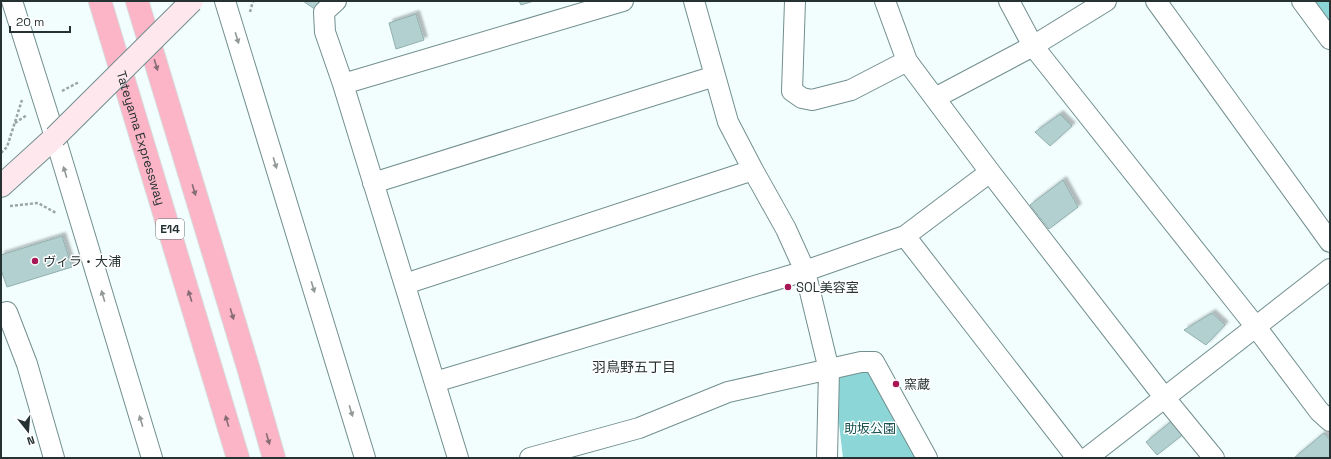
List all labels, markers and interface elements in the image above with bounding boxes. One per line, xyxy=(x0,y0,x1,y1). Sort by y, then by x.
scale bar xyxy=(10,8,70,34)
text: 20 m xyxy=(16,14,44,30)
one-way arrow xyxy=(234,33,240,45)
one-way arrow xyxy=(153,59,159,71)
street label: Tateyama Expressway xyxy=(113,69,170,207)
one-way arrow xyxy=(272,157,278,169)
one-way arrow xyxy=(62,166,68,178)
one-way arrow xyxy=(191,184,197,196)
road number: E14 xyxy=(156,219,184,239)
place label: ヴィラ・大浦 xyxy=(43,253,121,270)
marker: ヴィラ・大浦 xyxy=(30,256,40,266)
place label: SOL美容室 xyxy=(796,279,859,296)
one-way arrow xyxy=(310,281,316,293)
marker: SOL美容室 xyxy=(783,282,793,292)
one-way arrow xyxy=(100,290,106,302)
one-way arrow xyxy=(187,290,193,302)
one-way arrow xyxy=(229,308,235,320)
district label: 羽鳥野五丁目 xyxy=(592,358,676,376)
place label: 窯蔵 xyxy=(904,376,930,393)
marker: 窯蔵 xyxy=(891,379,901,389)
one-way arrow xyxy=(348,406,354,418)
north arrow xyxy=(8,411,48,451)
one-way arrow xyxy=(138,414,144,426)
one-way arrow xyxy=(224,414,230,426)
park label: 助坂公園 xyxy=(844,420,896,437)
one-way arrow xyxy=(266,432,272,445)
text: N xyxy=(25,433,36,448)

